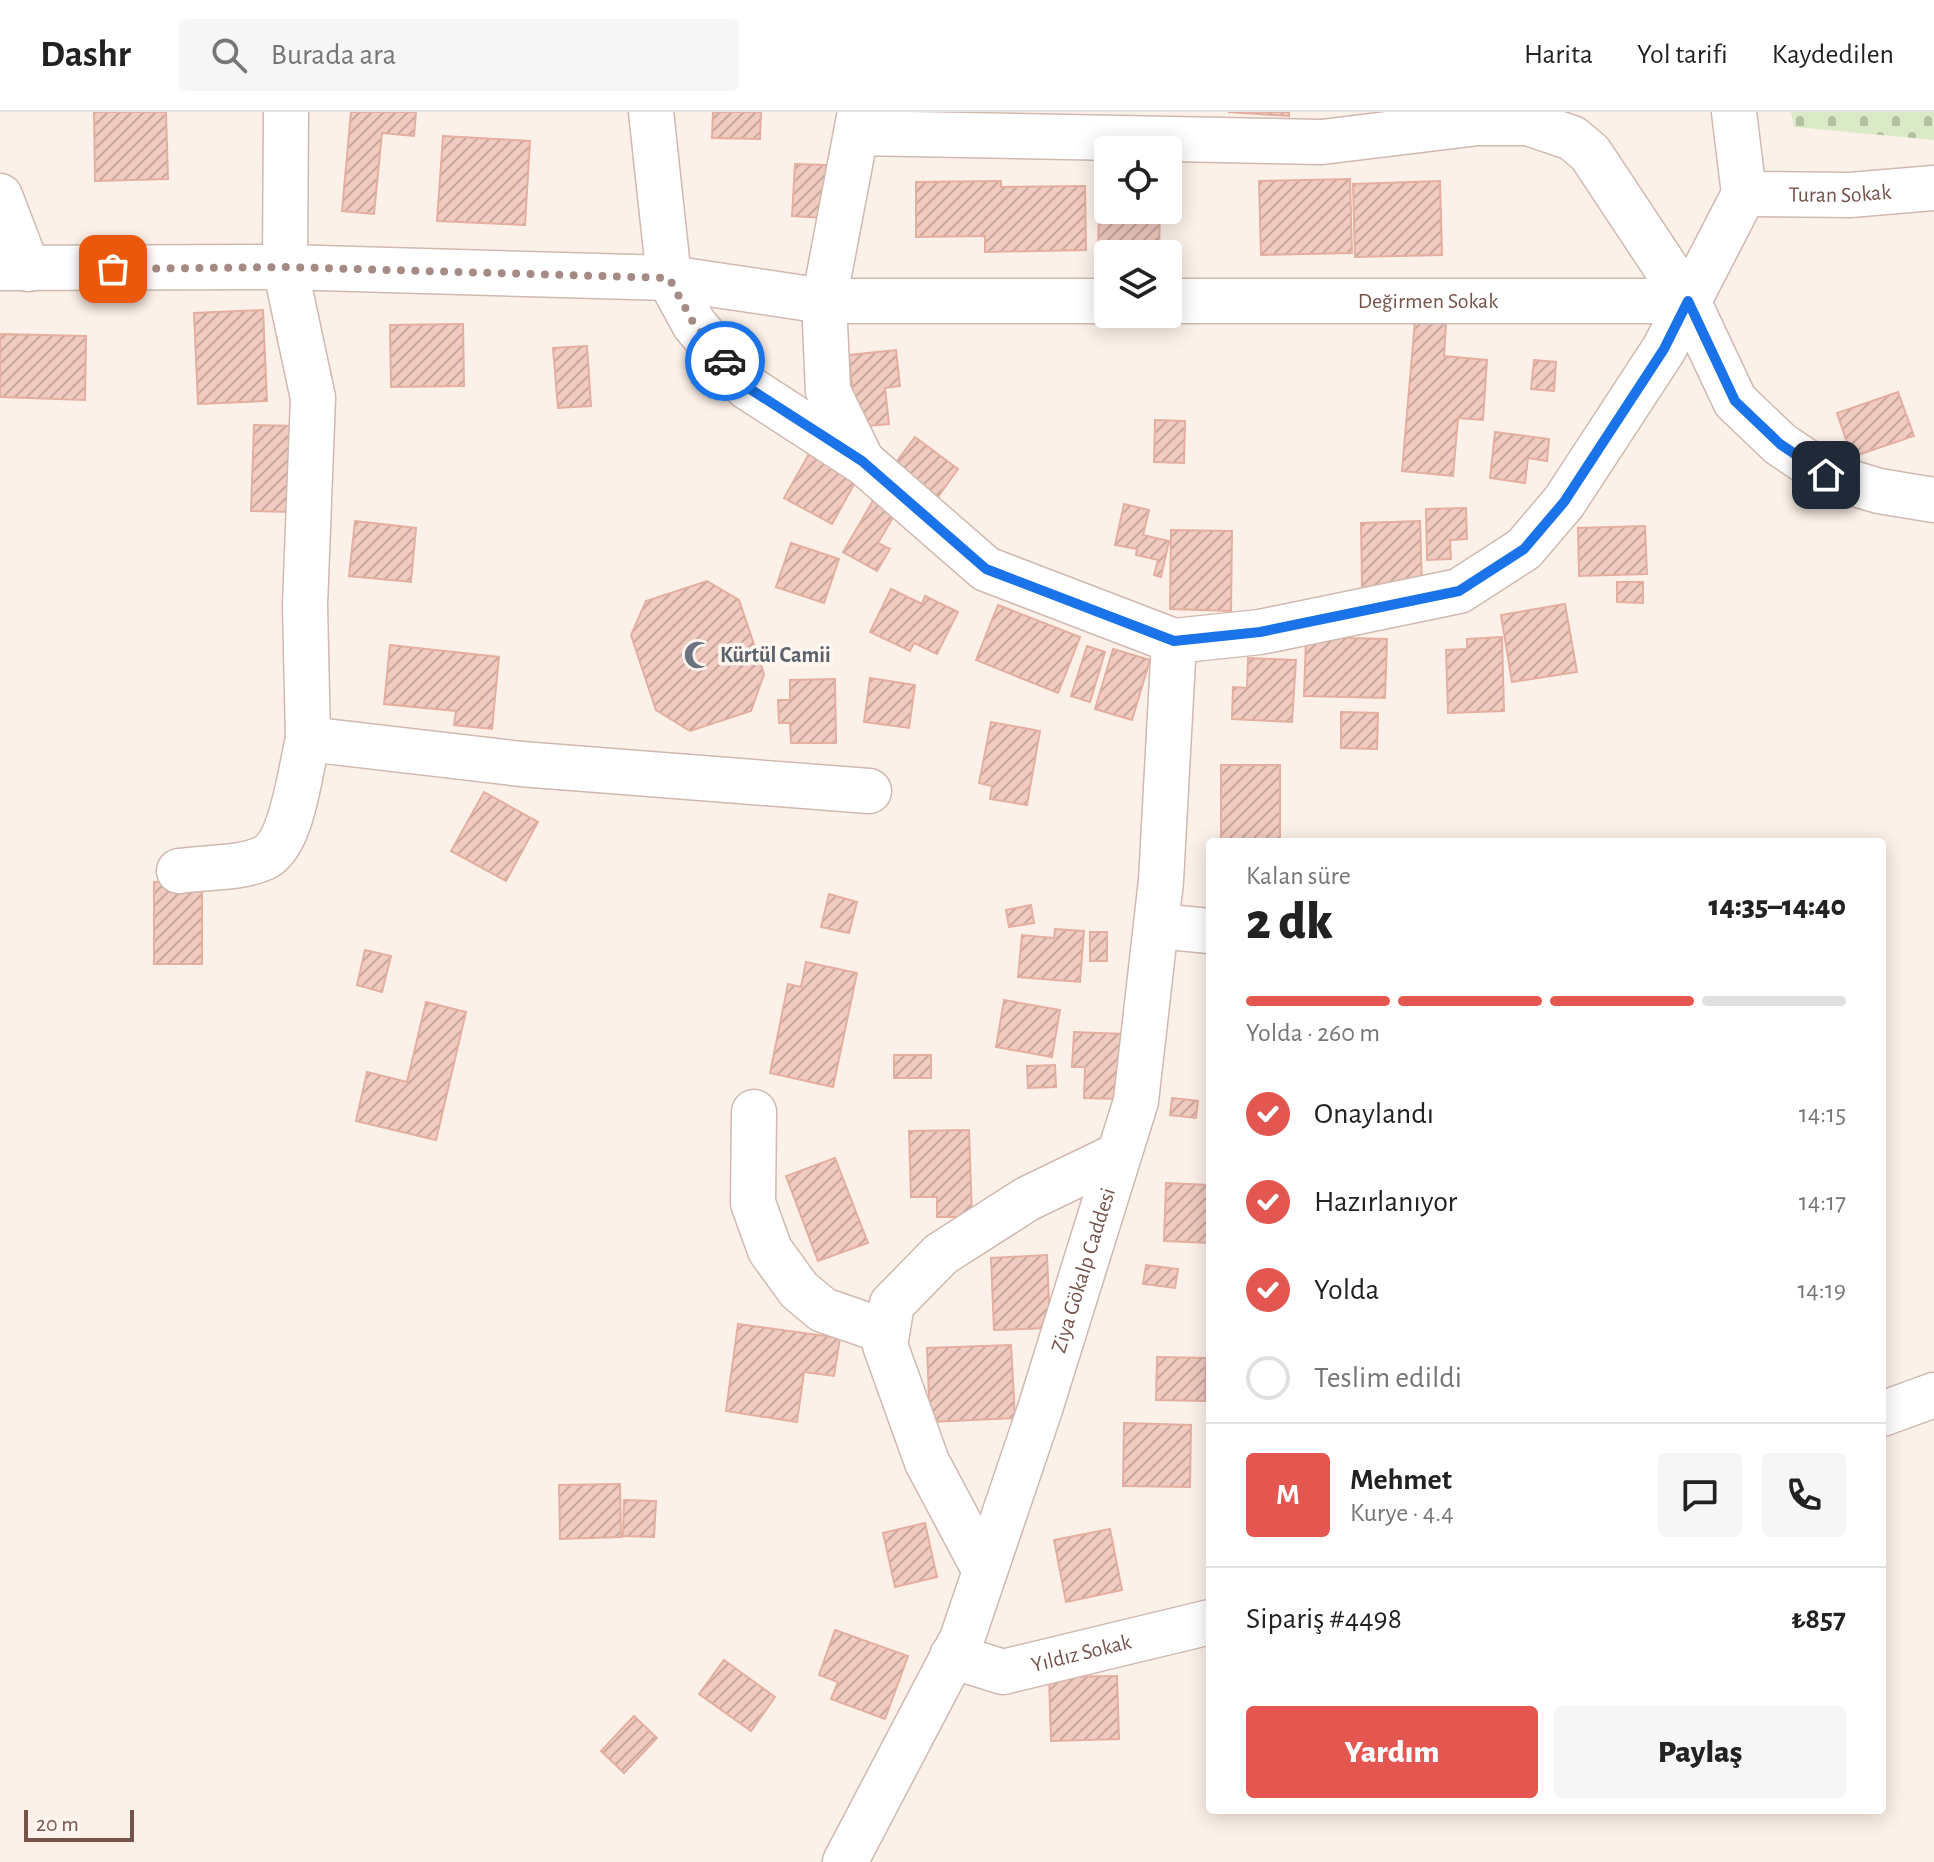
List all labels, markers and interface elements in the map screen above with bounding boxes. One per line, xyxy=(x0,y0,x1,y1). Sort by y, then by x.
search box xyxy=(179,19,739,91)
icon: search xyxy=(207,33,251,77)
text: Dashr xyxy=(40,36,131,74)
text: Burada ara xyxy=(271,40,396,70)
text: Harita xyxy=(1524,41,1593,69)
text: Yol tarifi xyxy=(1637,41,1728,69)
text: Kaydedilen xyxy=(1772,41,1894,69)
map controls xyxy=(1094,136,1182,328)
button: locate xyxy=(1094,136,1182,224)
street label: Turan Sokak xyxy=(1789,181,1892,206)
pin xyxy=(79,235,147,303)
button: layers xyxy=(1094,240,1182,328)
icon: bag xyxy=(91,247,135,291)
street label: Değirmen Sokak xyxy=(1358,290,1498,312)
courier xyxy=(685,321,765,401)
icon: car xyxy=(703,339,747,383)
pin xyxy=(1792,441,1860,509)
icon: home xyxy=(1804,453,1848,497)
mosque icon: Kürtül Camii xyxy=(683,640,713,670)
place label: Kürtül Camii xyxy=(720,644,831,666)
text: Kalan süre xyxy=(1246,863,1351,889)
text: 14:35–14:40 xyxy=(1709,891,1846,921)
text: 2 dk xyxy=(1246,896,1333,948)
text: Yolda · 260 m xyxy=(1246,1020,1380,1046)
icon: check xyxy=(1246,1092,1290,1136)
text: Onaylandı xyxy=(1314,1099,1434,1129)
text: 14:15 xyxy=(1799,1101,1846,1127)
icon: check xyxy=(1246,1180,1290,1224)
street label: Ziya Gökalp Caddesi xyxy=(1047,1185,1119,1355)
text: Hazırlanıyor xyxy=(1314,1187,1457,1217)
text: 14:17 xyxy=(1799,1189,1846,1215)
icon: check xyxy=(1246,1268,1290,1312)
text: Yolda xyxy=(1314,1275,1379,1305)
text: 14:19 xyxy=(1797,1277,1846,1303)
text: Teslim edildi xyxy=(1314,1363,1462,1393)
button: chat xyxy=(1658,1453,1742,1537)
button: phone xyxy=(1762,1453,1846,1537)
text: Mehmet xyxy=(1350,1465,1452,1495)
text: M xyxy=(1276,1480,1300,1510)
text: Kurye · 4.4 xyxy=(1350,1500,1454,1526)
text: Sipariş #4498 xyxy=(1246,1604,1402,1634)
text: ₺857 xyxy=(1791,1604,1846,1634)
street label: Yıldız Sokak xyxy=(1029,1630,1134,1676)
button: Yardım xyxy=(1246,1706,1538,1798)
button: Paylaş xyxy=(1554,1706,1846,1798)
scale bar xyxy=(24,1806,134,1842)
text: 20 m xyxy=(36,1813,79,1835)

